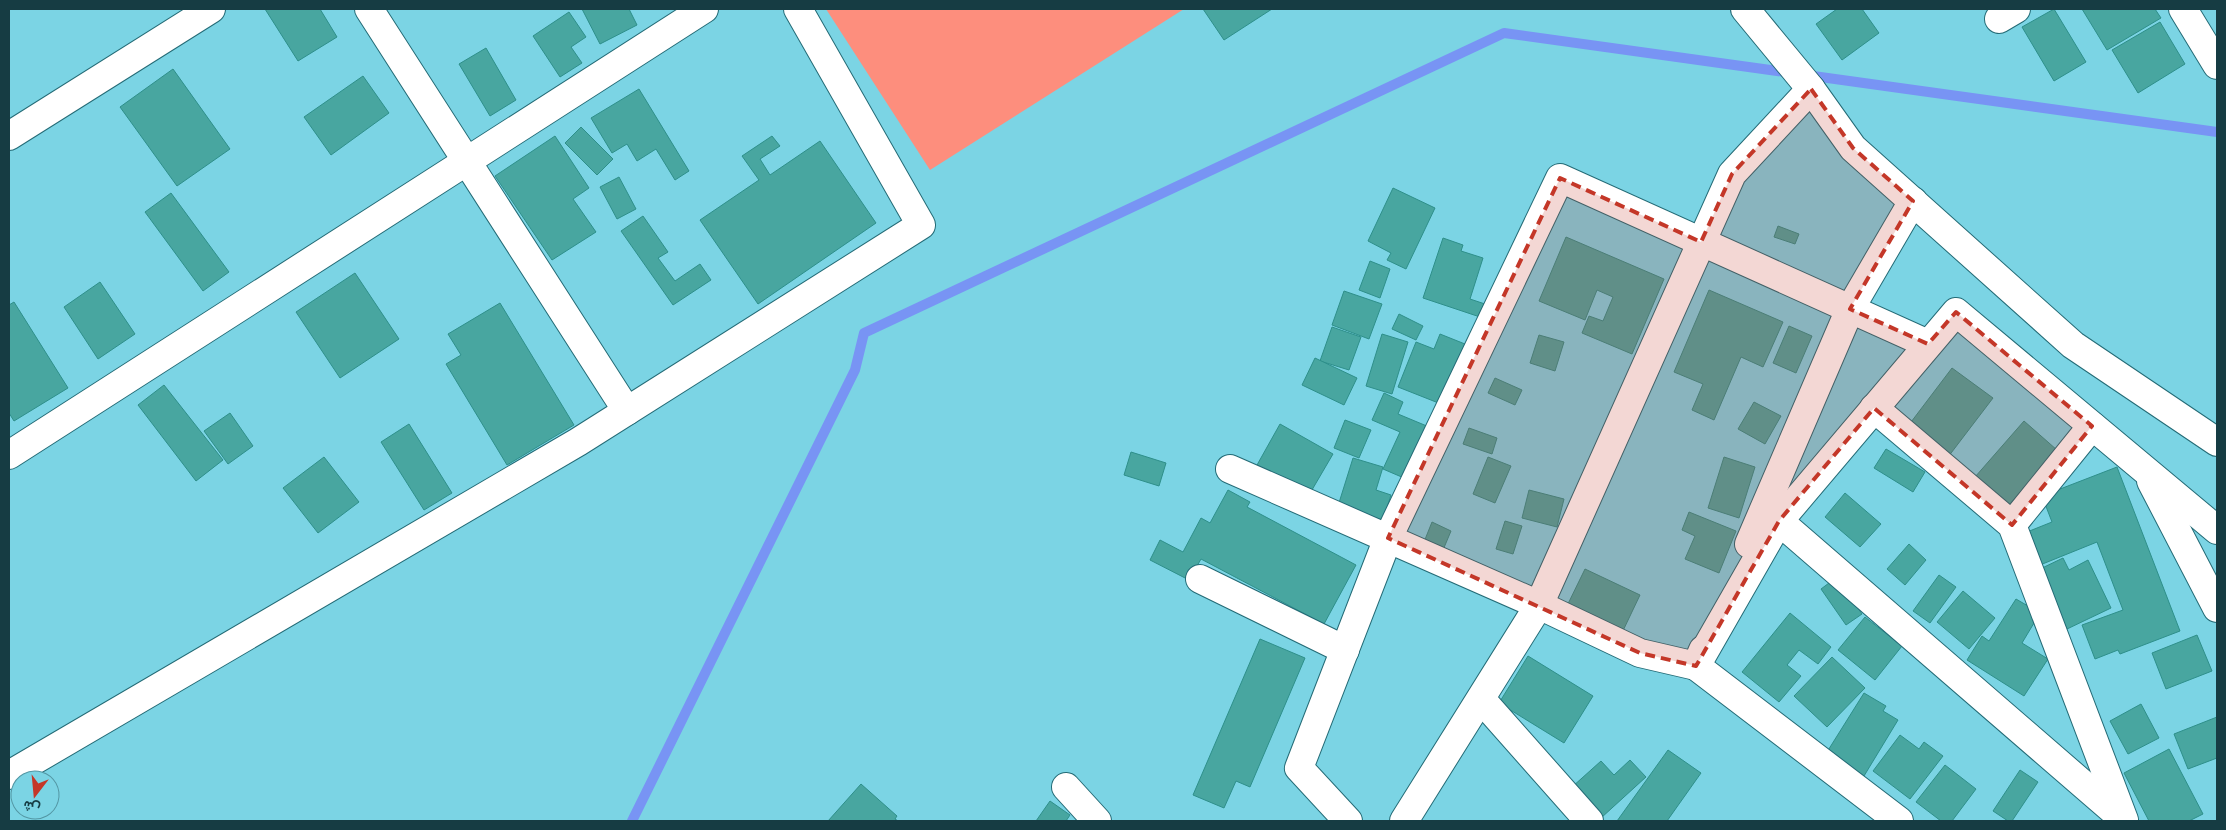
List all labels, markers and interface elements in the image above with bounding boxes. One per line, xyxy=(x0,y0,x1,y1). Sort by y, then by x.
north arrow xyxy=(10,770,60,820)
text: ش xyxy=(21,796,42,818)

